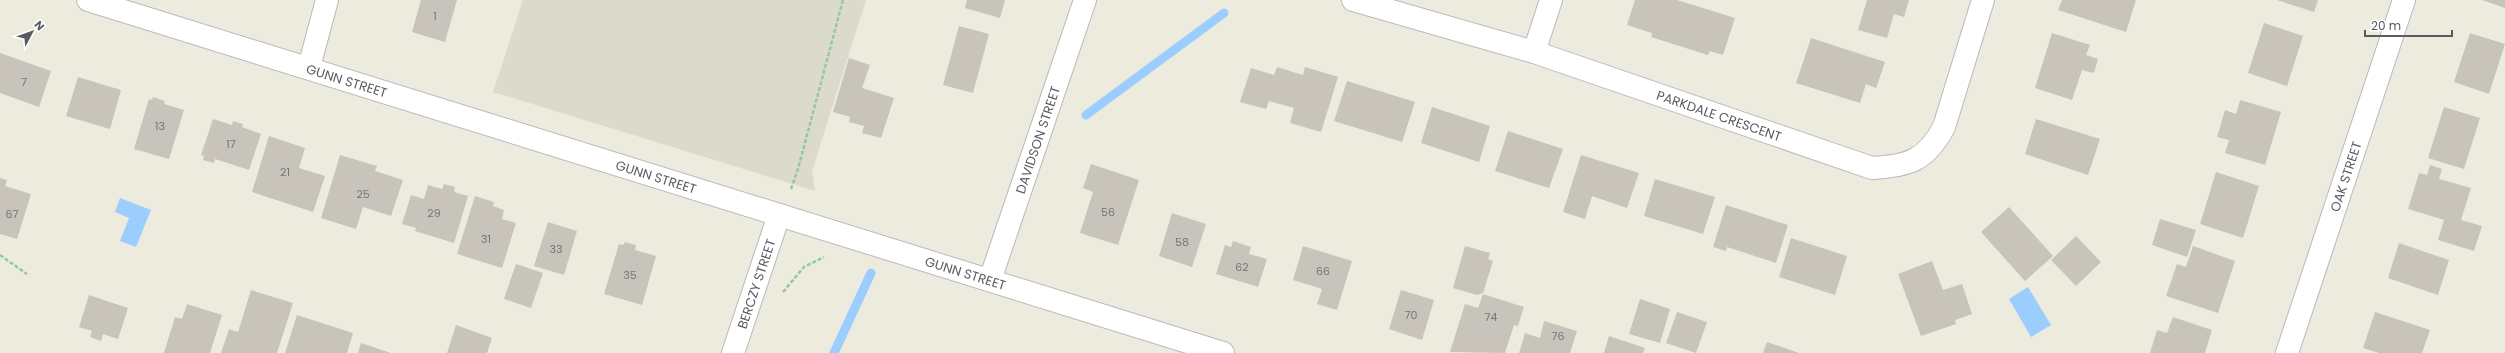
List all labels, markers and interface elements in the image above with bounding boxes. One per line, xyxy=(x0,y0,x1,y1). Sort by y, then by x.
house number: 1 xyxy=(433,8,437,24)
north arrow xyxy=(12,12,52,52)
scale bar xyxy=(2365,12,2452,38)
text: N xyxy=(31,17,48,34)
text: 20 m xyxy=(2371,17,2401,34)
street label: GUNN STREET xyxy=(304,59,390,102)
house number: 7 xyxy=(21,74,27,90)
street label: DAVIDSON STREET xyxy=(1010,83,1065,196)
street label: PARKDALE CRESCENT xyxy=(1654,85,1784,146)
house number: 13 xyxy=(155,118,165,134)
house number: 17 xyxy=(226,136,236,152)
street label: OAK STREET xyxy=(2325,139,2366,214)
street label: GUNN STREET xyxy=(613,155,699,198)
house number: 21 xyxy=(280,164,290,180)
house number: 25 xyxy=(356,186,370,202)
house number: 56 xyxy=(1101,204,1115,220)
house number: 29 xyxy=(427,205,441,221)
house number: 67 xyxy=(6,206,19,222)
house number: 31 xyxy=(481,231,491,247)
house number: 58 xyxy=(1175,234,1189,250)
street label: BERCZY STREET xyxy=(732,236,780,331)
house number: 33 xyxy=(550,241,562,257)
street label: GUNN STREET xyxy=(923,251,1008,294)
house number: 62 xyxy=(1235,259,1249,275)
house number: 66 xyxy=(1316,263,1330,279)
house number: 35 xyxy=(623,267,637,283)
house number: 70 xyxy=(1405,307,1418,323)
house number: 74 xyxy=(1485,309,1498,325)
house number: 76 xyxy=(1552,328,1565,344)

